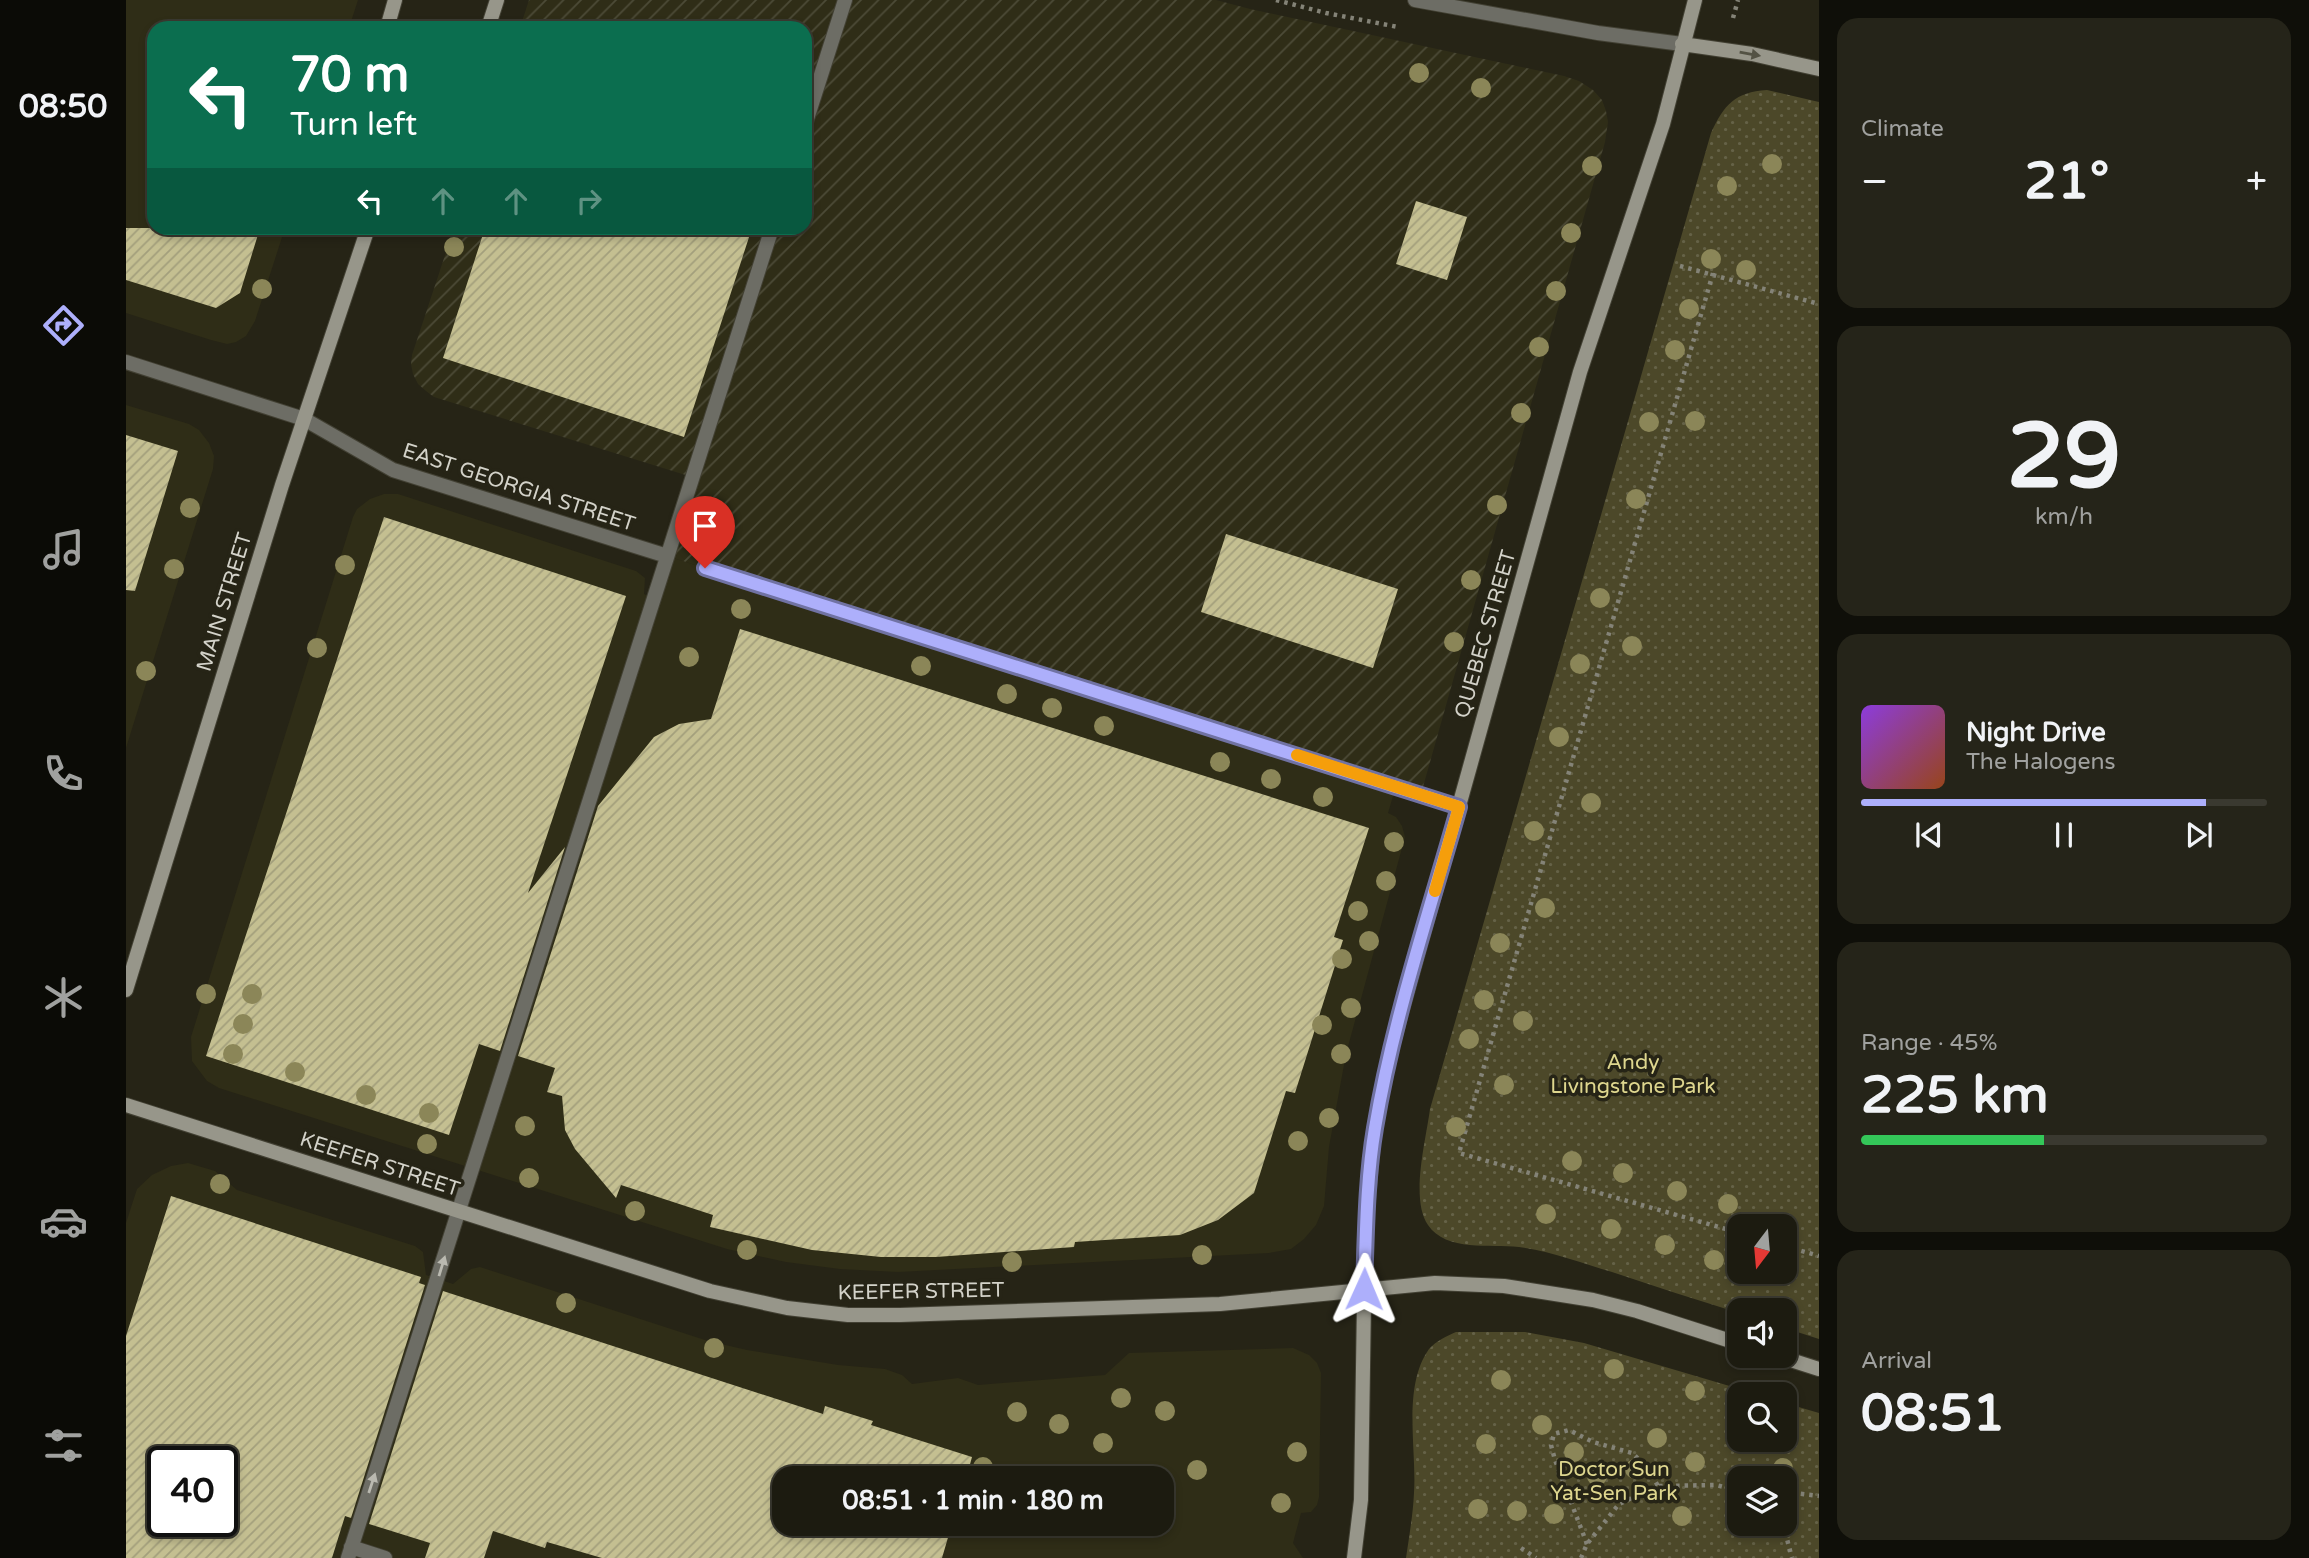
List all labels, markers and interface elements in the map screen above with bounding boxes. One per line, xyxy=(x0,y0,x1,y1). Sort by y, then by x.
text: 70 m xyxy=(290,46,409,105)
icon: left xyxy=(175,49,266,140)
one-way arrow xyxy=(1739,49,1761,60)
text: 08:50 xyxy=(19,88,107,126)
text: Turn left xyxy=(290,106,417,144)
text: Climate xyxy=(1861,115,1944,143)
text: 21° xyxy=(2024,150,2109,213)
text: − xyxy=(1861,159,1888,205)
text: + xyxy=(2246,159,2267,205)
icon: left xyxy=(351,182,389,220)
icon: ahead xyxy=(424,182,462,220)
icon: ahead xyxy=(497,182,535,220)
icon: right xyxy=(570,182,608,220)
icon: directions xyxy=(39,301,88,350)
text: 29 xyxy=(2007,402,2121,512)
street label: EAST GEORGIA STREET xyxy=(399,438,639,537)
pin xyxy=(675,496,735,568)
text: km/h xyxy=(2035,503,2093,531)
icon: arrive xyxy=(686,507,724,545)
icon: music xyxy=(39,525,88,574)
street label: MAIN STREET xyxy=(192,530,258,675)
street label: QUEBEC STREET xyxy=(1450,547,1521,721)
text: Night Drive xyxy=(1966,717,2106,748)
text: The Halogens xyxy=(1966,748,2115,776)
icon: phone xyxy=(39,749,88,798)
icon: previous xyxy=(1910,816,1948,854)
icon: pause xyxy=(2045,816,2083,854)
icon: next xyxy=(2180,816,2218,854)
icon: climate xyxy=(39,973,88,1022)
text: Range · 45% xyxy=(1861,1029,1997,1057)
park label: Andy Livingstone Park xyxy=(1550,1050,1716,1099)
text: 225 km xyxy=(1861,1064,2049,1127)
street label: KEEFER STREET xyxy=(297,1127,463,1202)
icon: car xyxy=(39,1197,88,1246)
north arrow xyxy=(1727,1214,1797,1284)
map controls xyxy=(1727,1214,1797,1536)
position arrow xyxy=(1327,1252,1401,1326)
one-way arrow xyxy=(438,1255,448,1276)
street label: KEEFER STREET xyxy=(837,1278,1005,1305)
button: sound xyxy=(1727,1298,1797,1368)
text: Arrival xyxy=(1861,1347,1932,1375)
button: search xyxy=(1727,1382,1797,1452)
text: 08:51 xyxy=(1861,1382,2005,1445)
icon: filters xyxy=(39,1421,88,1470)
speed limit sign: 40 xyxy=(147,1446,238,1537)
park label: Doctor Sun Yat-Sen Park xyxy=(1550,1457,1678,1506)
button: layers xyxy=(1727,1466,1797,1536)
one-way arrow xyxy=(368,1472,378,1493)
text: 08:51 · 1 min · 180 m xyxy=(842,1485,1104,1516)

